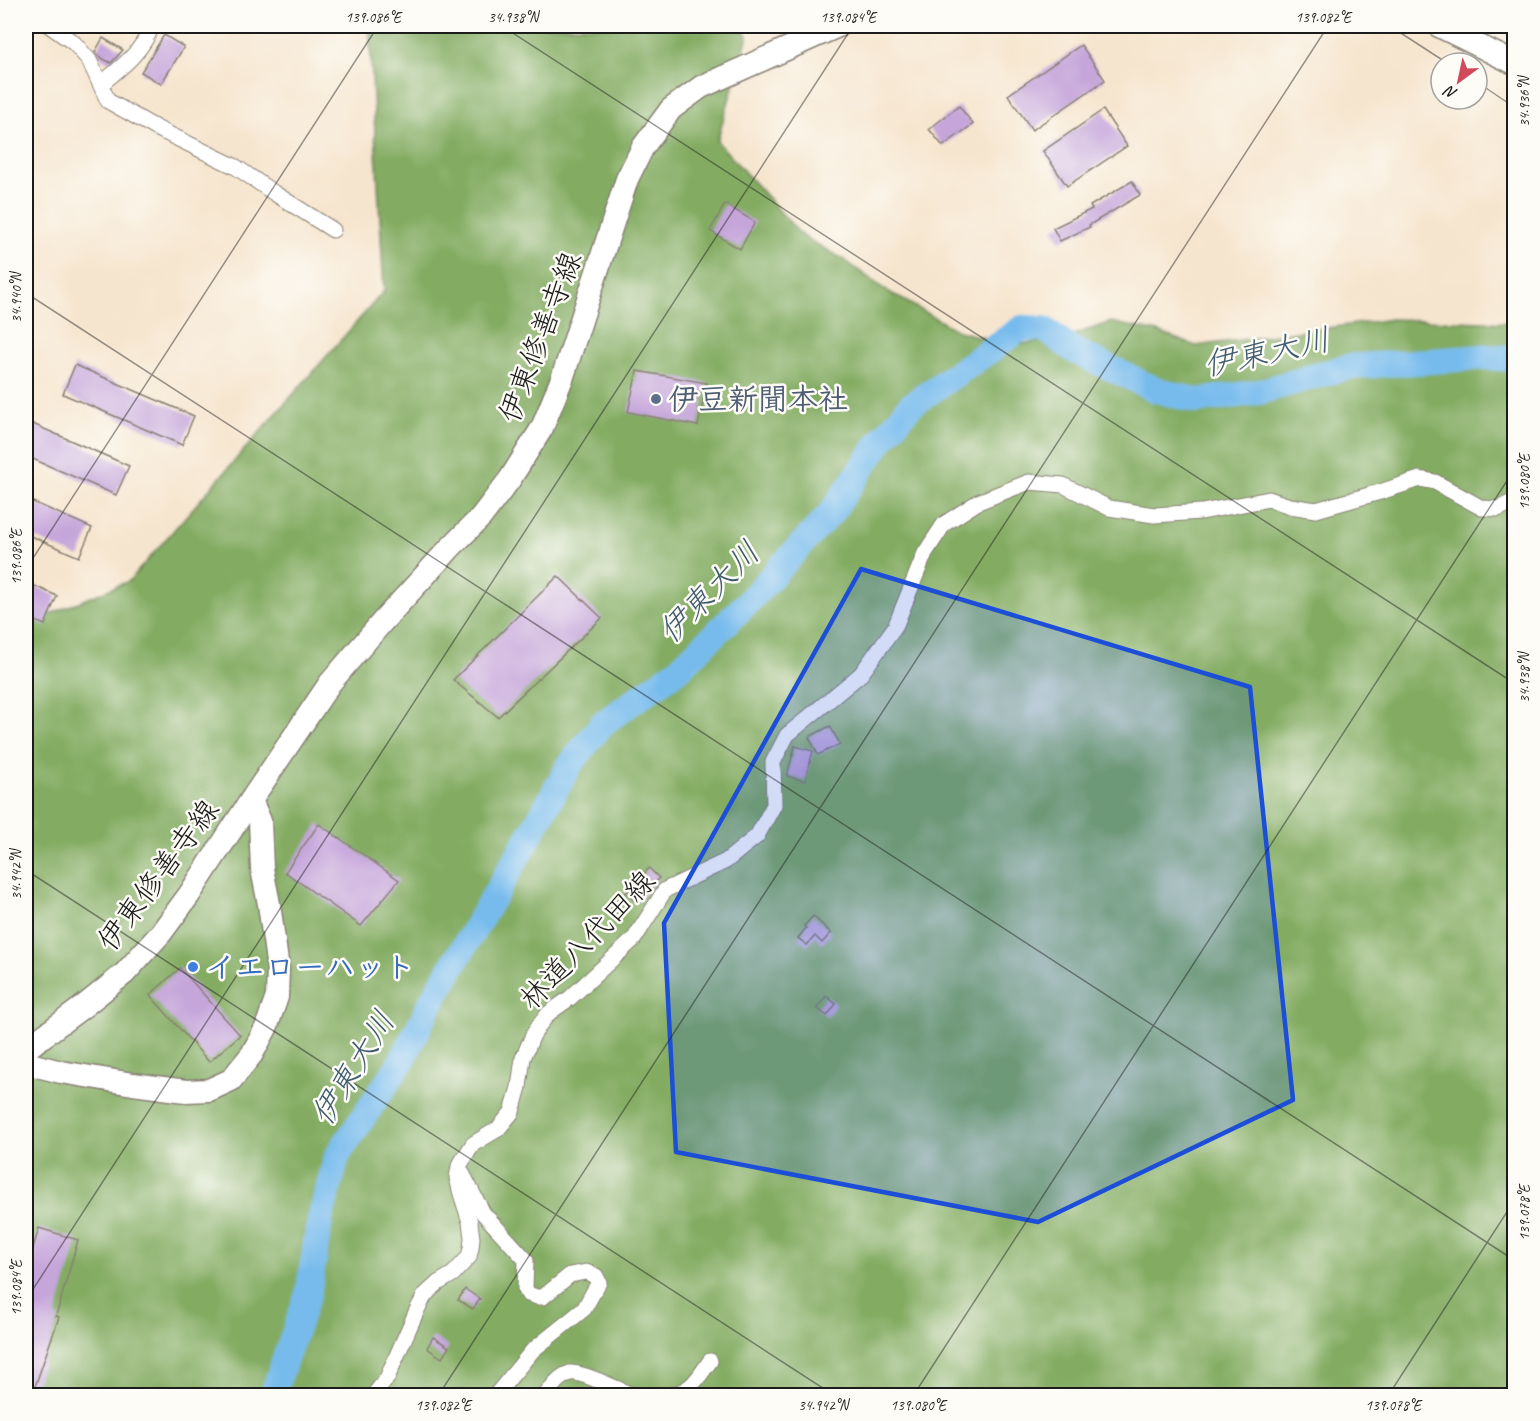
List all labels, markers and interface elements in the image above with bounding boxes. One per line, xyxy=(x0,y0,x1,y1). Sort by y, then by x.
text: 139.086°E xyxy=(345,8,403,27)
text: 34.938°N xyxy=(488,8,541,27)
text: 139.084°E xyxy=(820,8,878,27)
text: 139.082°E xyxy=(1295,8,1353,27)
north arrow xyxy=(1429,51,1489,111)
text: 34.936°N xyxy=(1515,74,1534,127)
text: N xyxy=(1439,80,1461,104)
street label: 伊東修善寺線 xyxy=(490,246,590,428)
text: 34.940°N xyxy=(7,270,26,323)
water label: 伊東大川 xyxy=(1200,319,1334,385)
place label: 伊豆新聞本社 xyxy=(668,380,848,418)
marker: 伊豆新聞本社 xyxy=(649,392,663,406)
text: 139.080°E xyxy=(1515,452,1534,510)
text: 139.086°E xyxy=(7,527,26,585)
water label: 伊東大川 xyxy=(649,532,769,652)
text: 34.938°N xyxy=(1515,650,1534,703)
street label: 伊東修善寺線 xyxy=(89,792,227,958)
text: 34.942°N xyxy=(7,847,26,900)
street label: 林道八代田線 xyxy=(511,862,663,1018)
place label: イエローハット xyxy=(205,948,415,986)
marker: イエローハット xyxy=(186,960,200,974)
water label: 伊東大川 xyxy=(302,1003,404,1133)
text: 139.078°E xyxy=(1515,1183,1534,1241)
text: 139.084°E xyxy=(7,1258,26,1316)
text: 139.082°E xyxy=(415,1396,473,1415)
text: 34.942°N xyxy=(798,1396,851,1415)
text: 139.080°E xyxy=(890,1396,948,1415)
text: 139.078°E xyxy=(1365,1396,1423,1415)

